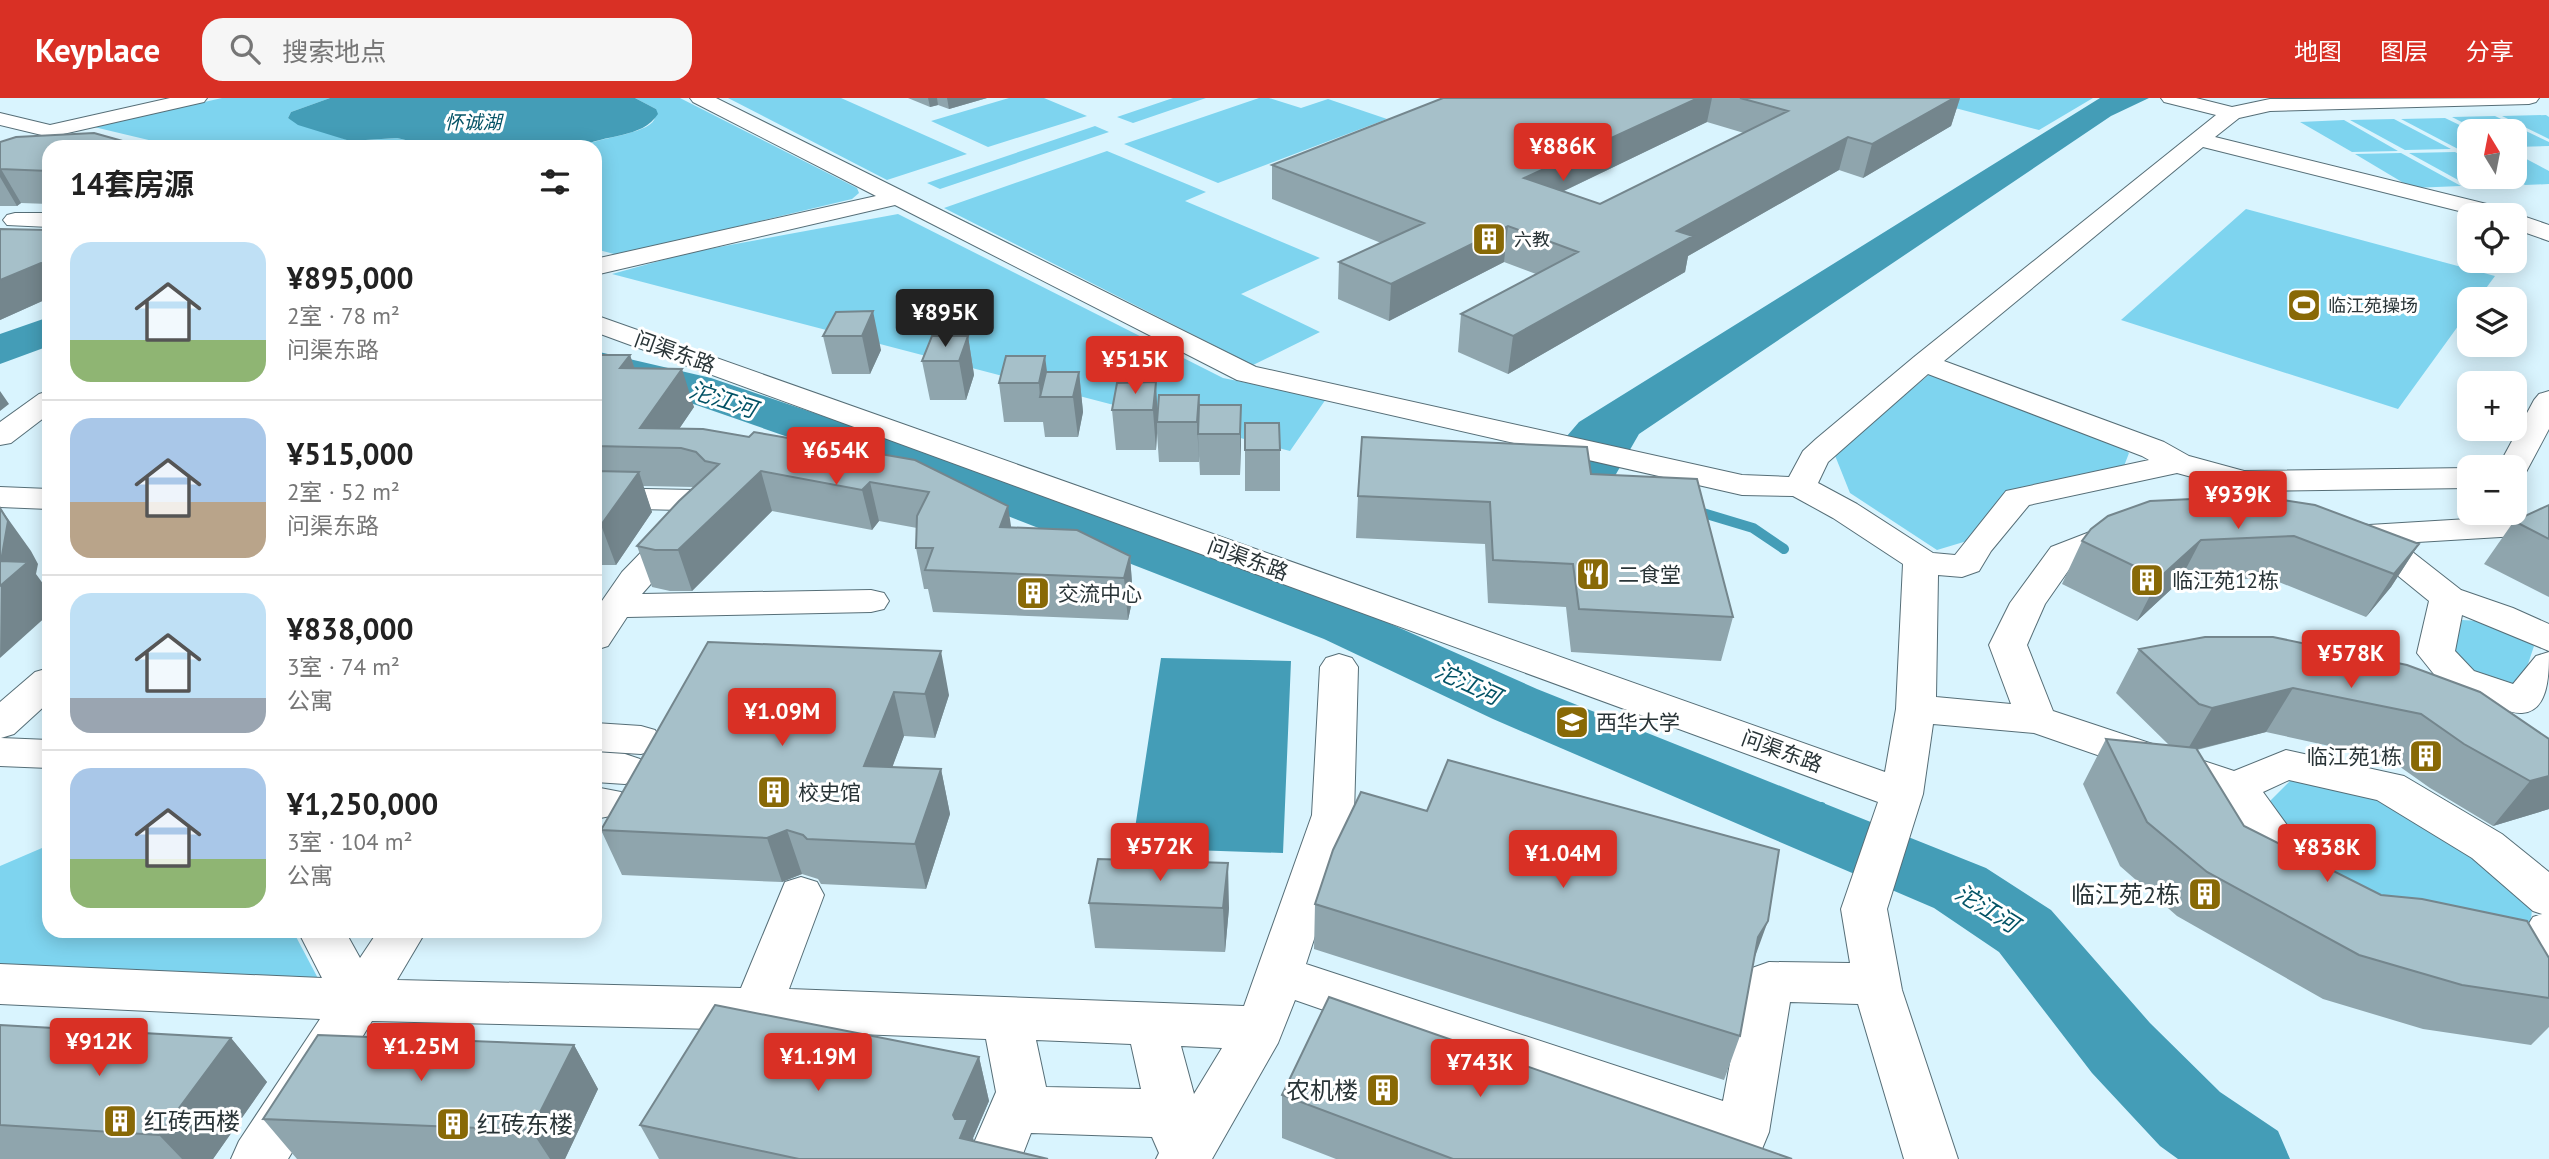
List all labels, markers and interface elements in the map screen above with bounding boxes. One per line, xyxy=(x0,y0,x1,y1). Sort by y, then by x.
search box xyxy=(202,18,692,81)
text: Keyplace xyxy=(35,28,160,71)
icon: search xyxy=(226,30,264,68)
text: 搜索地点 xyxy=(282,35,386,68)
text: 地图 xyxy=(2294,36,2342,67)
text: 图层 xyxy=(2380,36,2428,67)
text: 分享 xyxy=(2466,36,2514,67)
water label: 怀诚湖 xyxy=(444,110,504,134)
north arrow xyxy=(2457,119,2527,189)
map controls xyxy=(2457,119,2527,525)
pin: ¥886K xyxy=(1514,123,1612,183)
text: ¥886K xyxy=(1530,131,1596,160)
icon: filters xyxy=(536,163,574,201)
text: 14套房源 xyxy=(70,164,194,203)
button: locate xyxy=(2457,203,2527,273)
building icon: 六教 xyxy=(1470,220,1508,258)
place label: 六教 xyxy=(1514,228,1550,251)
text: ¥895,000 xyxy=(287,258,414,297)
icon: home xyxy=(126,270,210,354)
sports icon: 临江苑操场 xyxy=(2285,286,2323,324)
button: layers xyxy=(2457,287,2527,357)
pin: ¥895K xyxy=(896,289,994,349)
place label: 临江苑操场 xyxy=(2328,294,2418,317)
text: ¥895K xyxy=(912,297,978,326)
text: 2室 · 78 m² xyxy=(287,301,400,330)
street label: 问渠东路 xyxy=(631,325,719,379)
text: 问渠东路 xyxy=(287,335,379,364)
pin: ¥515K xyxy=(1086,336,1184,396)
text: ¥515K xyxy=(1102,344,1168,373)
button: + xyxy=(2457,371,2527,441)
water label: 沱江河 xyxy=(686,375,764,425)
pin: ¥654K xyxy=(787,428,885,487)
text: ¥515,000 xyxy=(287,434,414,473)
text: ¥654K xyxy=(803,435,869,464)
icon: home xyxy=(126,446,210,530)
button: − xyxy=(2457,455,2527,525)
pin: ¥939K xyxy=(2189,472,2287,531)
text: 2室 · 52 m² xyxy=(287,477,400,506)
text: ¥939K xyxy=(2205,479,2271,508)
text: 问渠东路 xyxy=(287,511,379,540)
street label: 问渠东路 xyxy=(1204,532,1292,586)
restaurant icon: 二食堂 xyxy=(1574,555,1612,593)
place label: 二食堂 xyxy=(1618,561,1681,588)
building icon: 临江苑12栋 xyxy=(2128,561,2166,599)
place label: 临江苑12栋 xyxy=(2172,567,2279,594)
building icon: 交流中心 xyxy=(1014,574,1052,612)
place label: 交流中心 xyxy=(1058,580,1142,607)
text: ¥838,000 xyxy=(287,609,414,648)
icon: home xyxy=(126,621,210,705)
pin: ¥578K xyxy=(2302,630,2400,690)
text: ¥578K xyxy=(2318,638,2384,667)
text: 3室 · 74 m² xyxy=(287,652,400,681)
water label: 沱江河 xyxy=(1431,655,1509,712)
text: 公寓 xyxy=(287,686,333,715)
pin: ¥1.09M xyxy=(725,688,839,748)
text: ¥1.09M xyxy=(744,696,820,725)
school or university icon: 西华大学 xyxy=(1553,703,1591,741)
place label: 西华大学 xyxy=(1596,709,1680,736)
street label: 问渠东路 xyxy=(1738,724,1826,778)
building icon: 临江苑1栋 xyxy=(2407,737,2445,775)
place label: 临江苑1栋 xyxy=(2307,743,2402,770)
building icon: 校史馆 xyxy=(755,773,793,811)
place label: 校史馆 xyxy=(798,779,861,806)
text: ¥1,250,000 xyxy=(287,784,438,823)
icon: home xyxy=(126,796,210,880)
pin: ¥572K xyxy=(1111,824,1209,883)
pin: ¥838K xyxy=(2278,824,2376,884)
text: 3室 · 104 m² xyxy=(287,827,412,856)
pin: ¥1.04M xyxy=(1506,830,1620,890)
text: ¥572K xyxy=(1127,831,1193,860)
text: ¥838K xyxy=(2294,832,2360,861)
text: ¥1.04M xyxy=(1525,838,1601,867)
text: 公寓 xyxy=(287,861,333,890)
building icon: 临江苑2栋 xyxy=(2186,875,2224,913)
water label: 沱江河 xyxy=(1950,877,2027,941)
place label: 临江苑2栋 xyxy=(2071,879,2180,910)
pin: ¥912K xyxy=(50,1018,148,1078)
pin: ¥1.25M xyxy=(364,1024,478,1083)
text: ¥912K xyxy=(66,1026,132,1055)
text: ¥1.25M xyxy=(383,1031,459,1060)
pin: ¥1.19M xyxy=(761,1034,875,1093)
pin: ¥743K xyxy=(1431,1040,1529,1099)
text: ¥1.19M xyxy=(780,1041,856,1070)
text: ¥743K xyxy=(1447,1047,1513,1076)
building icon: 农机楼 xyxy=(1364,1071,1402,1109)
place label: 农机楼 xyxy=(1286,1075,1358,1106)
building icon: 红砖西楼 xyxy=(101,1102,139,1140)
building icon: 红砖东楼 xyxy=(434,1105,472,1143)
place label: 红砖西楼 xyxy=(144,1106,240,1137)
place label: 红砖东楼 xyxy=(477,1109,573,1140)

